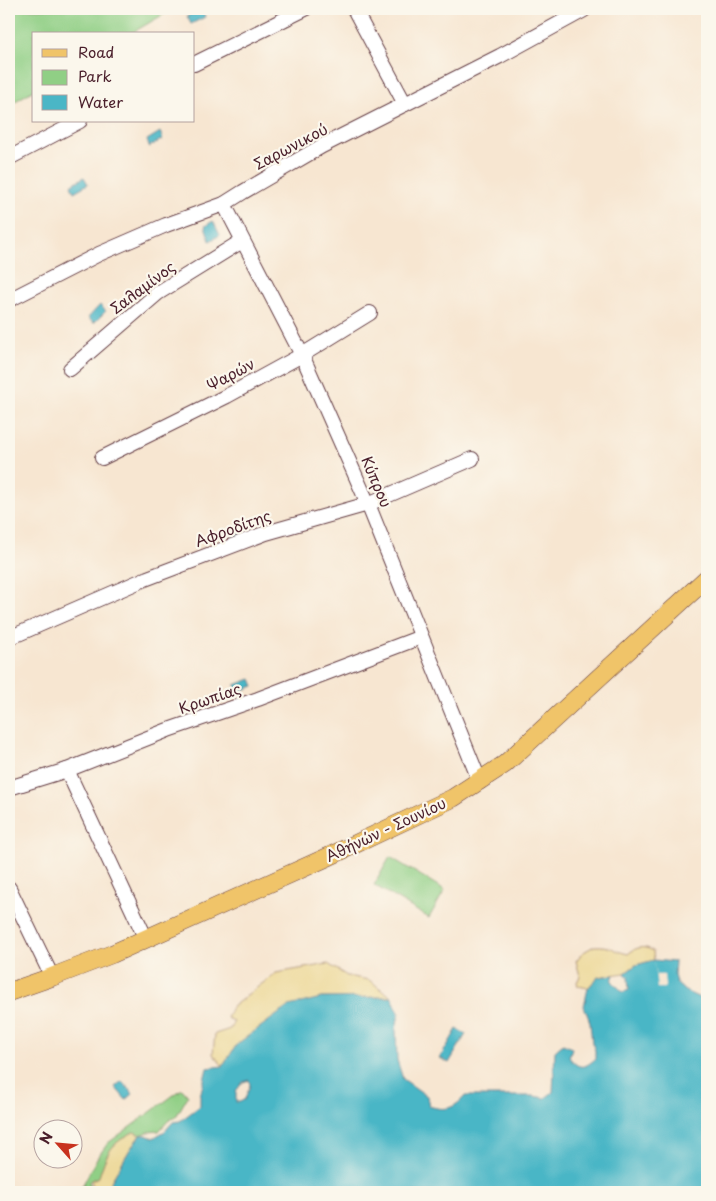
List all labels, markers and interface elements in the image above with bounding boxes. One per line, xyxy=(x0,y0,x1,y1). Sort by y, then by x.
legend xyxy=(32,32,195,122)
text: Road xyxy=(78,40,114,63)
text: Park xyxy=(78,64,112,87)
text: Water xyxy=(78,90,123,113)
street label: Σαρωνικού xyxy=(249,117,331,175)
street label: Σαλαμίνος xyxy=(105,255,180,319)
street label: Ψαρών xyxy=(202,351,258,396)
street label: Κύπρου xyxy=(356,452,398,511)
street label: Αφροδίτης xyxy=(191,503,274,552)
street label: Κρωπίας xyxy=(175,676,244,719)
street label: Αθήνών - Σουνίου xyxy=(321,791,449,867)
north arrow xyxy=(32,1118,82,1168)
text: N xyxy=(34,1128,58,1148)

